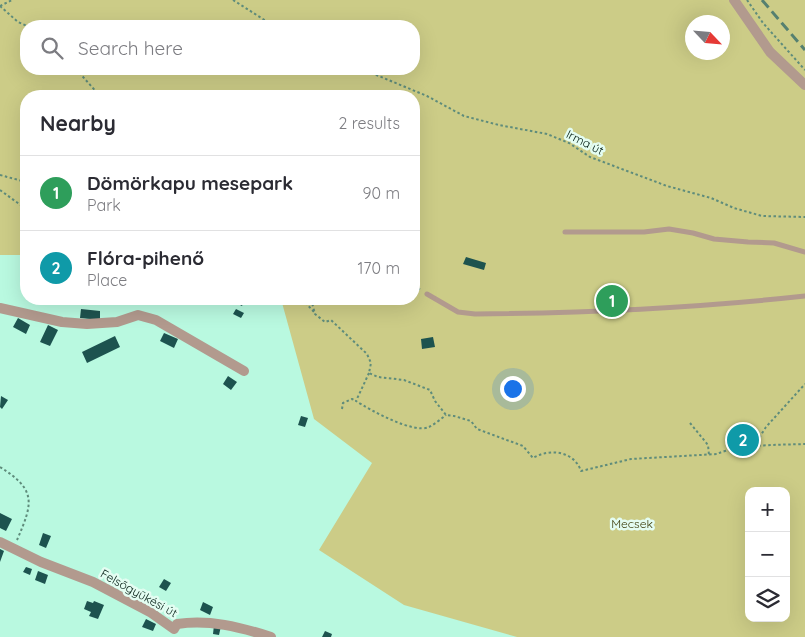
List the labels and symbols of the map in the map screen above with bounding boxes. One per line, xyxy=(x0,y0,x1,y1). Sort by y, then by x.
north arrow xyxy=(685,15,730,60)
street label: Irma út xyxy=(564,126,606,158)
pin: 1 xyxy=(596,282,628,320)
your location xyxy=(500,376,526,402)
pin: 2 xyxy=(727,421,759,459)
park label: Mecsek xyxy=(611,516,653,531)
street label: Felsőgyükési út xyxy=(98,566,180,620)

